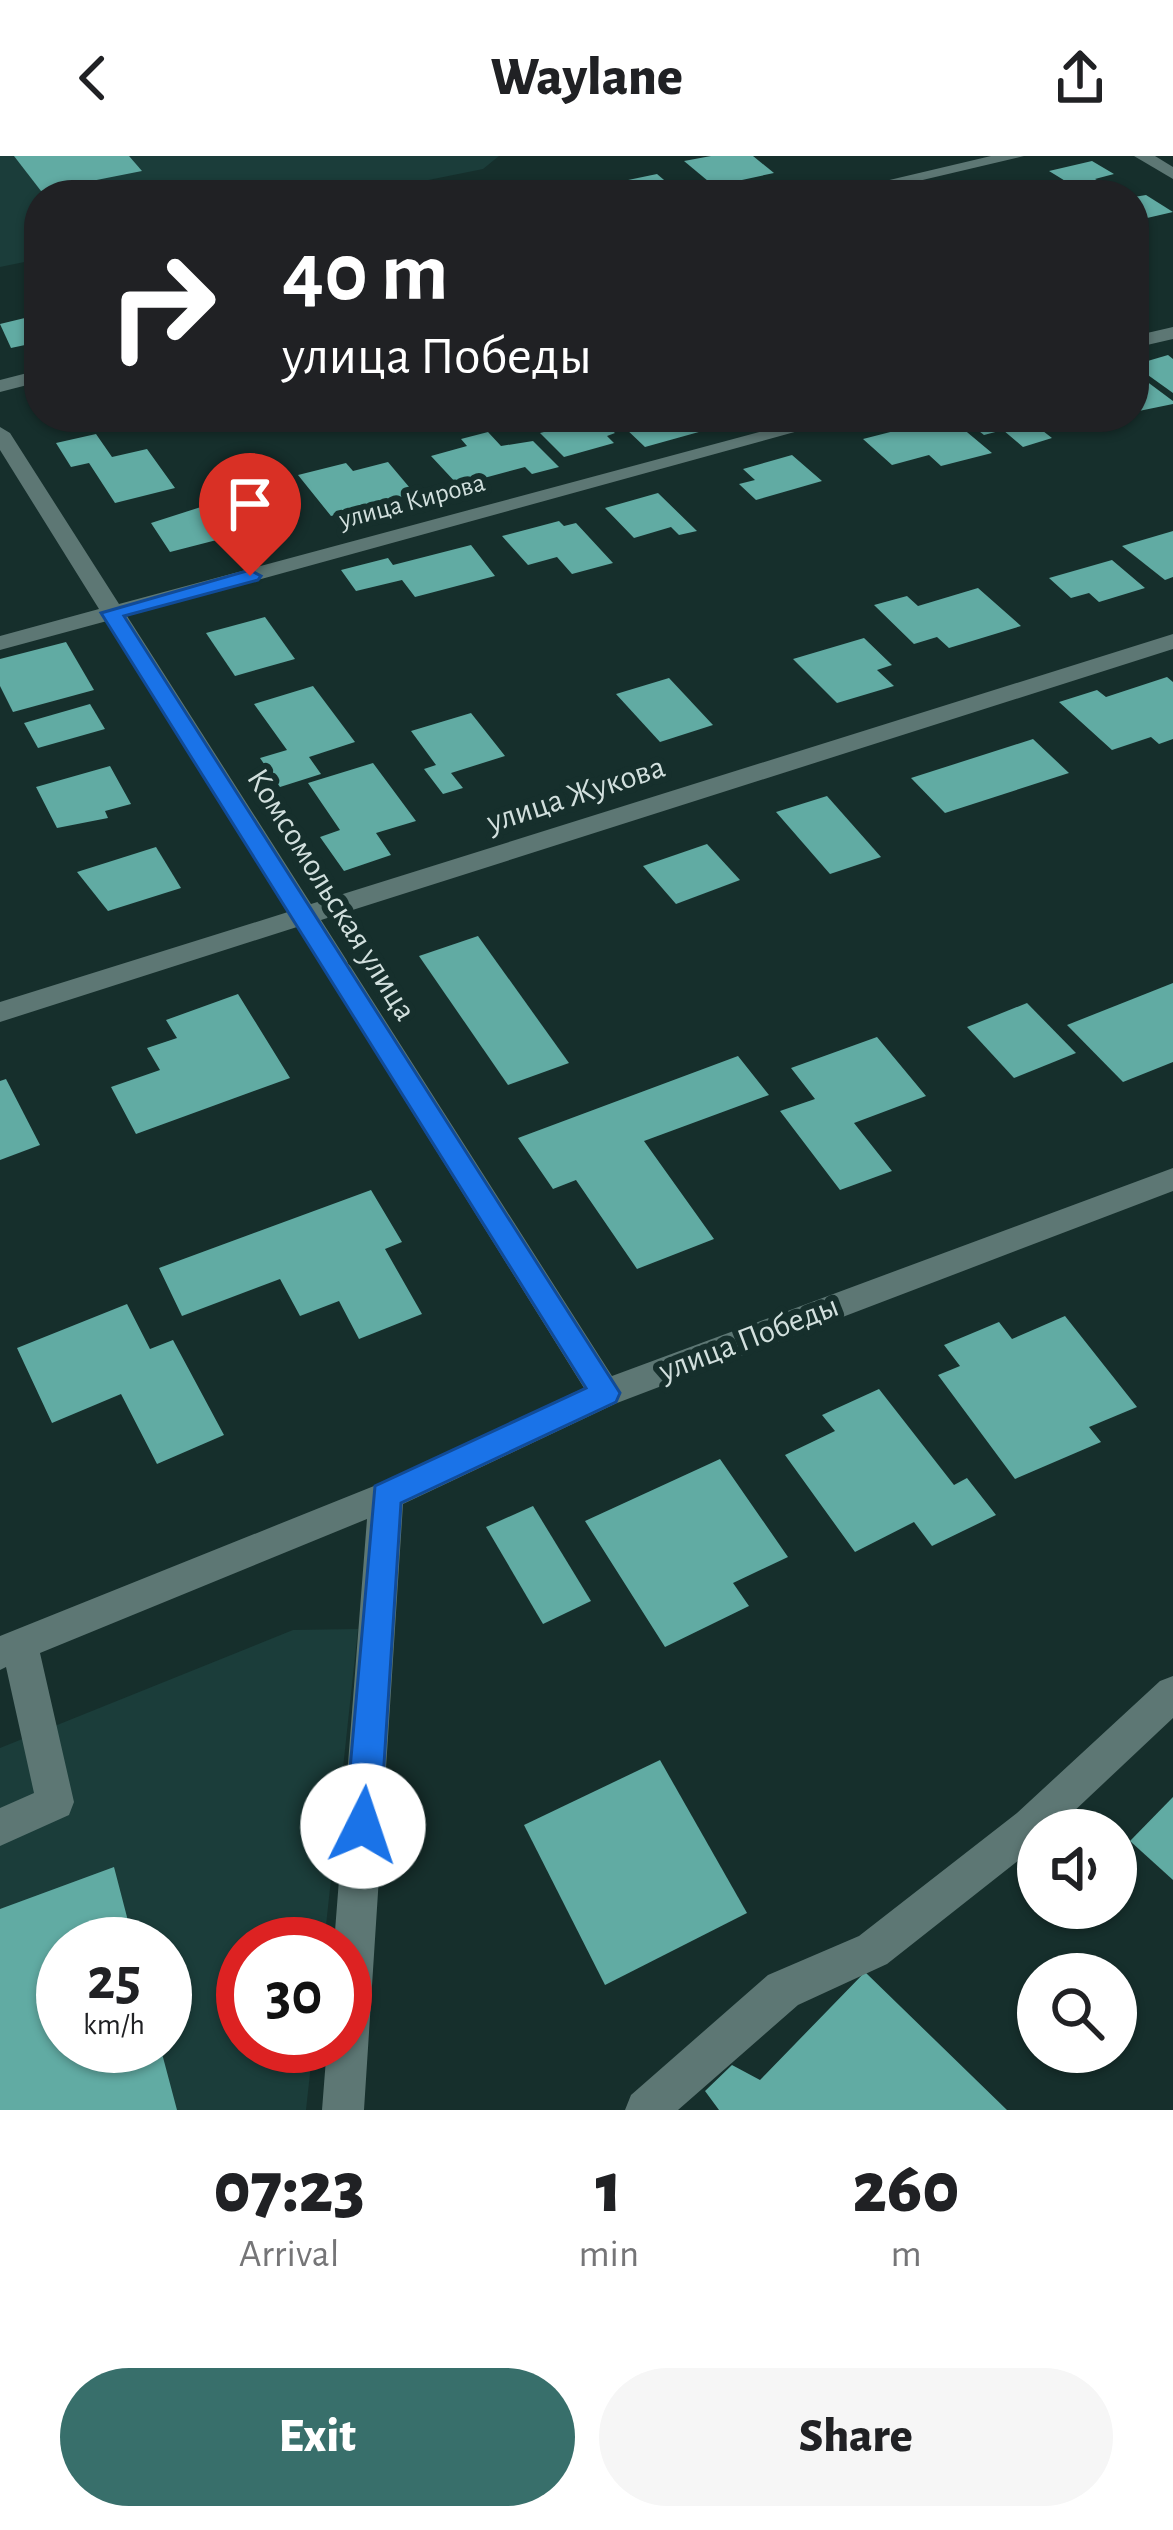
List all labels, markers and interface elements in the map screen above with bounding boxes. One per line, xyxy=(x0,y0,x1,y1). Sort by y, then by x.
icon: back xyxy=(60,45,126,111)
icon: share xyxy=(1047,45,1113,111)
text: Waylane xyxy=(490,51,683,105)
icon: right xyxy=(84,228,240,384)
text: 40 m xyxy=(282,232,449,316)
text: улица Победы xyxy=(282,330,592,384)
pin xyxy=(199,453,301,576)
street label: улица Кирова xyxy=(335,469,488,535)
icon: arrive xyxy=(217,471,283,537)
street label: улица Жукова xyxy=(482,751,669,840)
street label: Комсомольская улица xyxy=(240,763,422,1027)
street label: улица Победы xyxy=(654,1290,843,1389)
position arrow xyxy=(300,1763,426,1889)
map controls xyxy=(1017,1809,1137,2073)
button: sound xyxy=(1017,1809,1137,1929)
speed limit sign: 30 xyxy=(216,1917,372,2073)
text: 25 xyxy=(87,1950,141,2010)
button: search xyxy=(1017,1953,1137,2073)
text: km/h xyxy=(83,2010,145,2040)
text: 07:23 xyxy=(213,2153,365,2225)
text: 1 xyxy=(596,2153,622,2225)
text: 260 xyxy=(853,2153,960,2225)
text: Arrival xyxy=(239,2235,339,2274)
text: min xyxy=(578,2235,639,2274)
text: m xyxy=(890,2235,922,2274)
button: Exit xyxy=(60,2368,575,2506)
button: Share xyxy=(599,2368,1113,2506)

